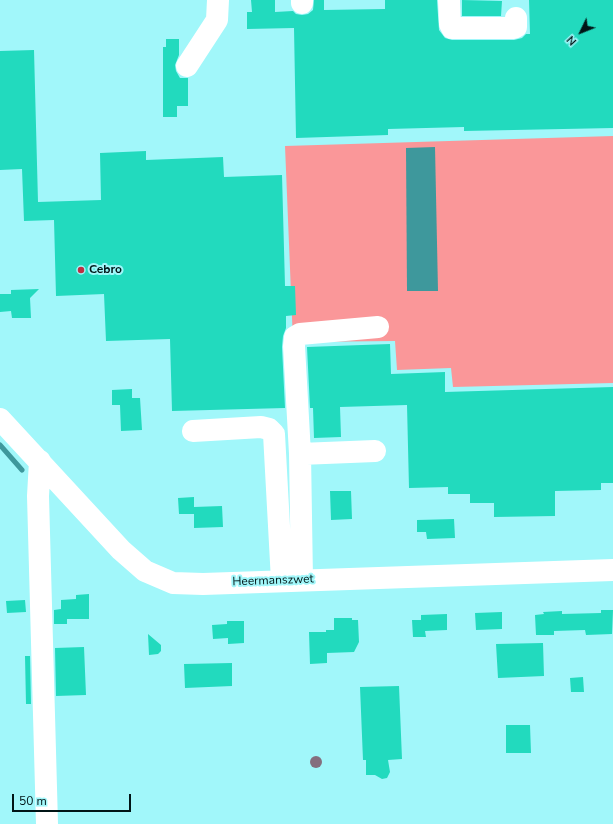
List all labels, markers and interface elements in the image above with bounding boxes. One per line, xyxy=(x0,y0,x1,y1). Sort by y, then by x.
north arrow xyxy=(561,12,601,52)
text: N xyxy=(564,32,580,49)
place label: Cebro xyxy=(89,263,122,277)
marker: Cebro xyxy=(76,265,86,275)
street label: Heermanszwet xyxy=(232,572,314,590)
scale bar xyxy=(14,786,133,812)
text: 50 m xyxy=(19,793,47,809)

